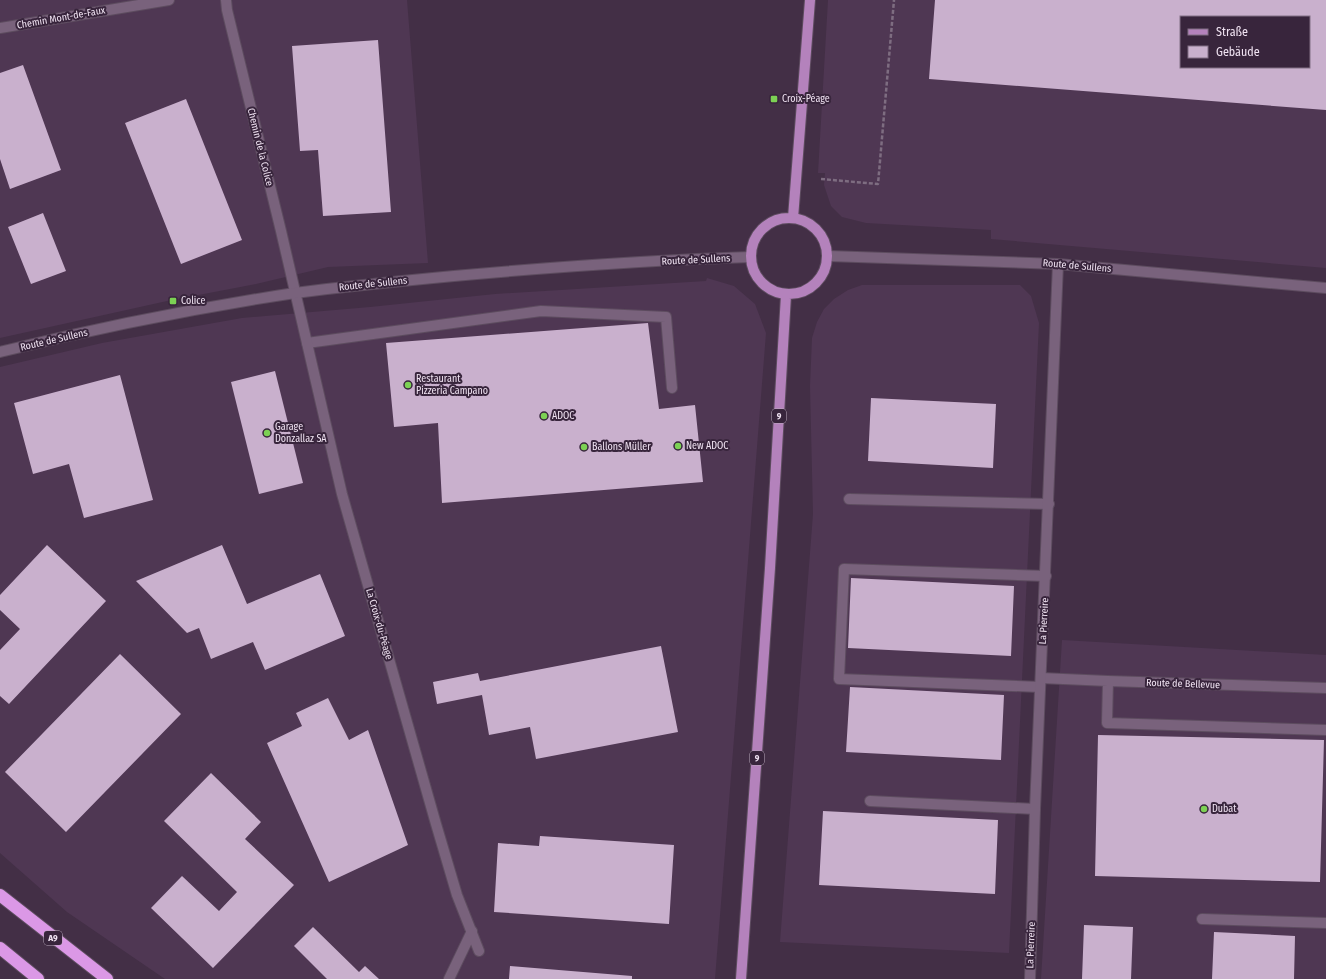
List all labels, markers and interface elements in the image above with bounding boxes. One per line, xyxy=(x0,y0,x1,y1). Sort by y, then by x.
street label: Chemin Mont-de-Faux xyxy=(16,4,107,32)
legend xyxy=(1180,16,1310,68)
text: Straße xyxy=(1216,25,1248,39)
text: Gebäude xyxy=(1216,45,1260,59)
place label: Croix-Péage xyxy=(782,93,830,105)
marker: Croix-Péage xyxy=(769,94,779,104)
street label: Chemin de la Colice xyxy=(245,107,275,187)
street label: Route de Sullens xyxy=(661,252,731,268)
street label: Route de Sullens xyxy=(1042,257,1112,275)
street label: Route de Sullens xyxy=(338,274,408,294)
place label: Colice xyxy=(181,295,205,307)
marker: Colice xyxy=(168,296,178,306)
street label: Route de Sullens xyxy=(19,326,89,354)
place label: Restaurant Pizzeria Campano xyxy=(416,373,488,397)
marker: Restaurant Pizzeria Campano xyxy=(403,380,413,390)
road number: 9 xyxy=(772,409,786,423)
place label: ADOC xyxy=(552,410,574,422)
marker: ADOC xyxy=(539,411,549,421)
place label: Garage Donzallaz SA xyxy=(275,421,327,445)
marker: Garage Donzallaz SA xyxy=(262,428,272,438)
place label: New ADOC xyxy=(686,440,728,452)
place label: Ballons Müller xyxy=(592,441,651,453)
marker: New ADOC xyxy=(673,441,683,451)
marker: Ballons Müller xyxy=(579,442,589,452)
street label: La Croix-du-Péage xyxy=(363,587,395,661)
street label: La Pierreire xyxy=(1037,597,1051,645)
street label: Route de Bellevue xyxy=(1146,677,1220,691)
road number: 9 xyxy=(750,751,764,765)
place label: Dubat xyxy=(1212,803,1237,815)
marker: Dubat xyxy=(1199,804,1209,814)
street label: La Pierreire xyxy=(1024,921,1038,969)
road number: A9 xyxy=(44,931,62,945)

